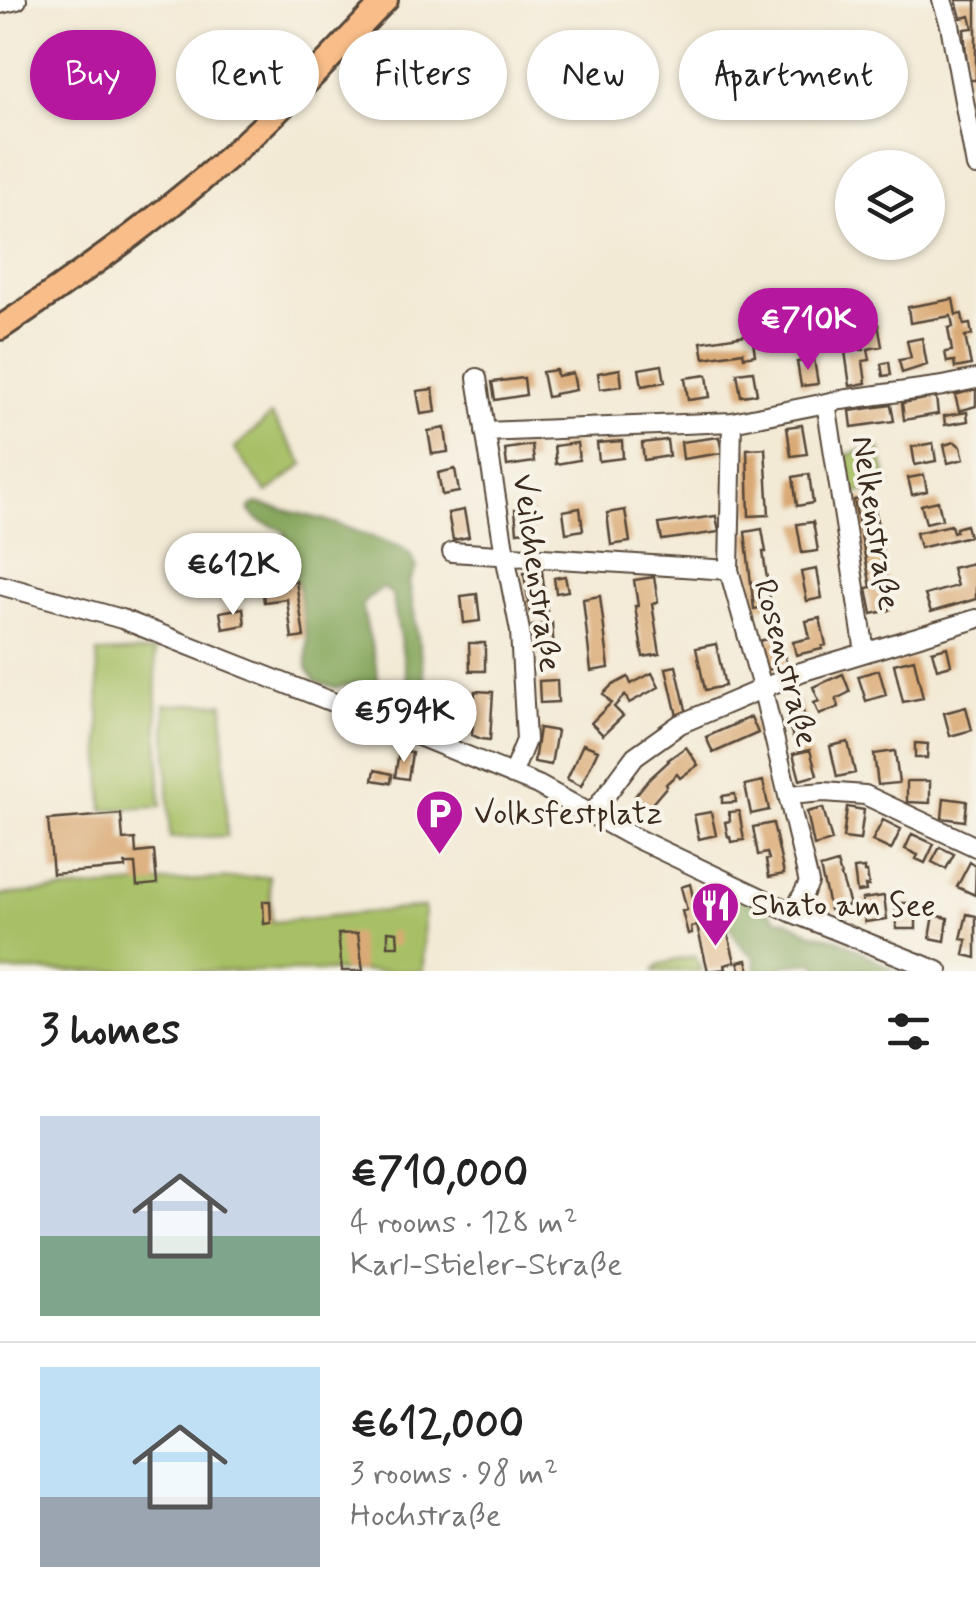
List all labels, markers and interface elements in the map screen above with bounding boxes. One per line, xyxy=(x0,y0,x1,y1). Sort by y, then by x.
chip: Buy xyxy=(30,30,156,120)
chip: Rent xyxy=(176,30,319,120)
chip: Filters xyxy=(339,30,507,120)
chip: New xyxy=(527,30,659,120)
chip: Apartment xyxy=(679,30,908,120)
map controls xyxy=(835,150,945,260)
button: layers xyxy=(835,150,945,260)
pin: €710K xyxy=(738,288,878,373)
text: €710K xyxy=(760,299,856,341)
street label: Nelkenstraße xyxy=(841,433,909,613)
street label: Veilchenstraße xyxy=(501,471,571,675)
pin: €612K xyxy=(163,533,303,618)
text: €612K xyxy=(187,544,279,586)
street label: Rosenstraße xyxy=(743,575,827,751)
pin: €594K xyxy=(334,680,474,765)
text: €594K xyxy=(354,691,454,733)
parking icon: Volksfestplatz xyxy=(413,788,465,856)
place label: Volksfestplatz xyxy=(474,793,662,835)
restaurant icon: Shato am See xyxy=(690,880,742,948)
place label: Shato am See xyxy=(751,885,936,927)
text: 3 homes xyxy=(40,1004,180,1059)
icon: filters xyxy=(881,1004,936,1059)
text: €710,000 xyxy=(350,1147,528,1202)
icon: home xyxy=(120,1156,240,1276)
text: 4 rooms · 128 m² xyxy=(350,1202,578,1244)
text: Karl-Stieler-Straße xyxy=(350,1244,622,1286)
text: €612,000 xyxy=(350,1398,524,1453)
icon: home xyxy=(120,1407,240,1527)
text: 3 rooms · 98 m² xyxy=(350,1453,558,1495)
text: Hochstraße xyxy=(350,1495,501,1537)

